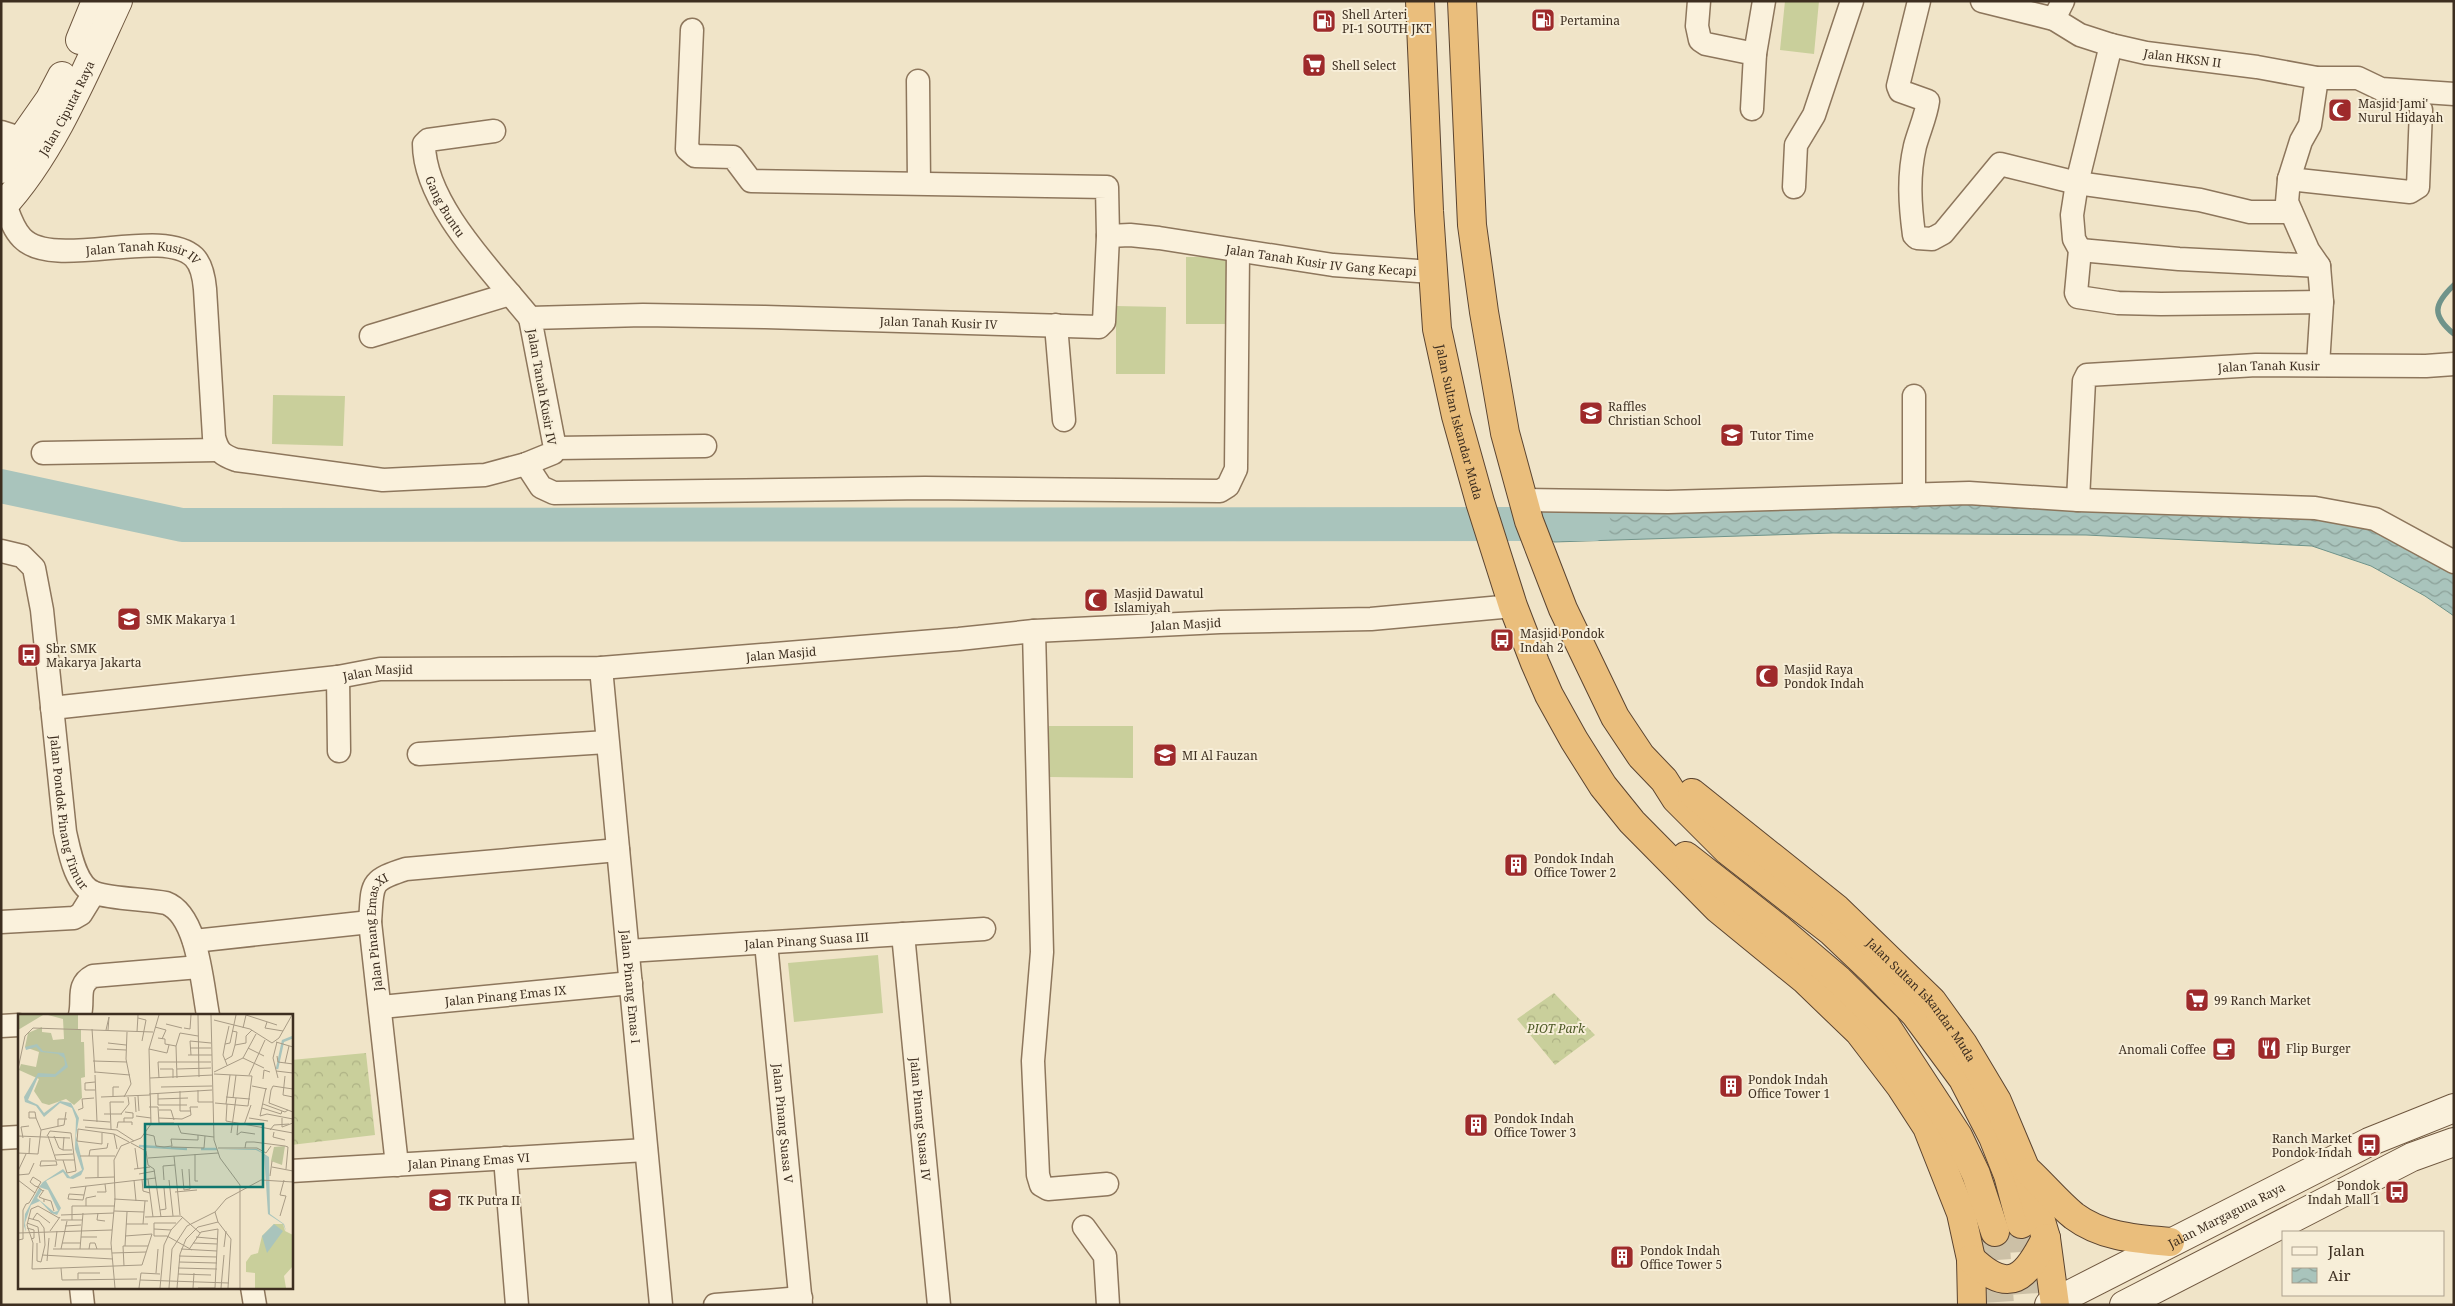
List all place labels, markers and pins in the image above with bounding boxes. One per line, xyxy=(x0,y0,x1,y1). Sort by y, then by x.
place label: Shell Arteri PI-1 SOUTH JKT xyxy=(1342,6,1432,37)
fuel station icon: Pertamina xyxy=(1530,7,1556,33)
fuel station icon: Shell Arteri PI-1 SOUTH JKT xyxy=(1311,8,1337,34)
place label: Pertamina xyxy=(1560,12,1620,29)
supermarket icon: Shell Select xyxy=(1301,52,1327,78)
place label: Shell Select xyxy=(1332,57,1396,74)
place label: Masjid Jami' Nurul Hidayah xyxy=(2358,95,2444,126)
mosque icon: Masjid Jami' Nurul Hidayah xyxy=(2327,97,2353,123)
place label: Raffles Christian School xyxy=(1608,398,1701,429)
school or university icon: Raffles Christian School xyxy=(1578,400,1604,426)
school or university icon: Tutor Time xyxy=(1719,422,1745,448)
place label: Tutor Time xyxy=(1750,427,1814,444)
place label: Masjid Dawatul Islamiyah xyxy=(1114,585,1204,616)
mosque icon: Masjid Dawatul Islamiyah xyxy=(1083,587,1109,613)
school or university icon: SMK Makarya 1 xyxy=(116,606,142,632)
place label: SMK Makarya 1 xyxy=(146,611,236,628)
place label: Masjid Pondok Indah 2 xyxy=(1520,625,1606,656)
bus stop icon: Masjid Pondok Indah 2 xyxy=(1489,627,1515,653)
place label: Sbr. SMK Makarya Jakarta xyxy=(46,640,142,671)
bus stop icon: Sbr. SMK Makarya Jakarta xyxy=(16,642,42,668)
place label: Masjid Raya Pondok Indah xyxy=(1784,661,1865,692)
mosque icon: Masjid Raya Pondok Indah xyxy=(1754,663,1780,689)
school or university icon: MI Al Fauzan xyxy=(1152,742,1178,768)
place label: MI Al Fauzan xyxy=(1182,747,1258,764)
place label: Pondok Indah Office Tower 2 xyxy=(1534,850,1616,881)
building icon: Pondok Indah Office Tower 2 xyxy=(1503,852,1529,878)
supermarket icon: 99 Ranch Market xyxy=(2184,987,2210,1013)
place label: 99 Ranch Market xyxy=(2214,992,2311,1009)
restaurant icon: Flip Burger xyxy=(2256,1035,2282,1061)
cafe icon: Anomali Coffee xyxy=(2211,1036,2237,1062)
place label: Flip Burger xyxy=(2286,1040,2351,1057)
place label: Anomali Coffee xyxy=(2118,1041,2206,1058)
place label: Pondok Indah Office Tower 1 xyxy=(1748,1071,1830,1102)
building icon: Pondok Indah Office Tower 1 xyxy=(1718,1073,1744,1099)
place label: Pondok Indah Office Tower 3 xyxy=(1494,1110,1577,1141)
building icon: Pondok Indah Office Tower 3 xyxy=(1463,1112,1489,1138)
place label: Ranch Market Pondok Indah xyxy=(2272,1130,2352,1161)
bus stop icon: Ranch Market Pondok Indah xyxy=(2356,1132,2382,1158)
place label: Pondok Indah Mall 1 xyxy=(2308,1177,2381,1208)
bus stop icon: Pondok Indah Mall 1 xyxy=(2384,1179,2410,1205)
school or university icon: TK Putra II xyxy=(427,1187,453,1213)
place label: TK Putra II xyxy=(458,1192,520,1209)
place label: Pondok Indah Office Tower 5 xyxy=(1640,1242,1722,1273)
building icon: Pondok Indah Office Tower 5 xyxy=(1609,1244,1635,1270)

